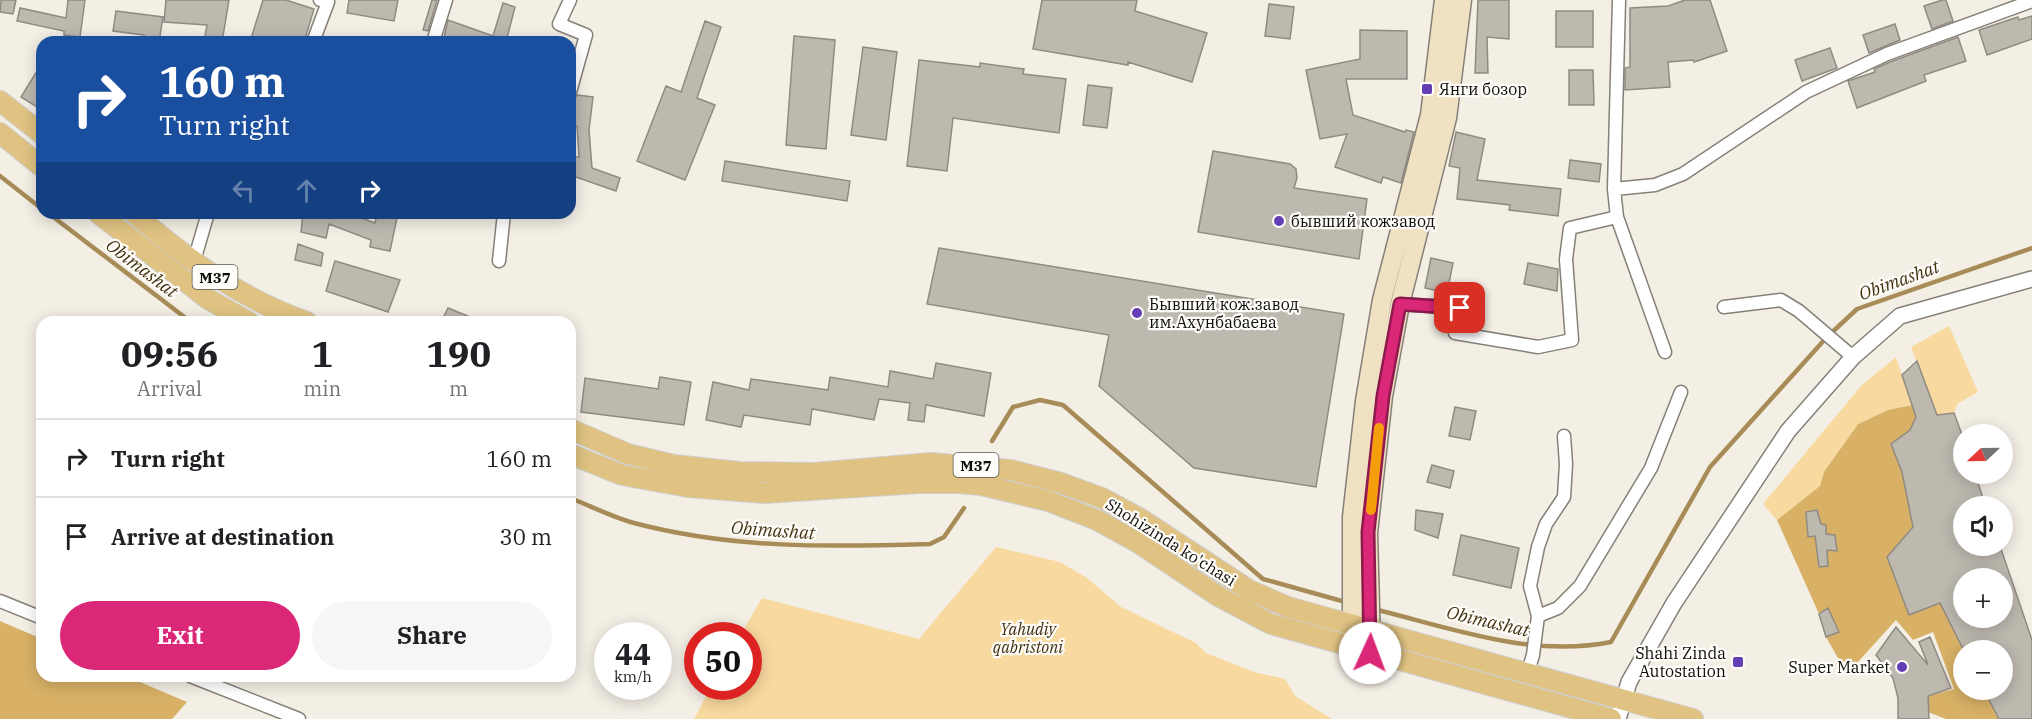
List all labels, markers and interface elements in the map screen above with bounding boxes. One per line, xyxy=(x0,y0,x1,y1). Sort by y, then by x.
text: 160 m xyxy=(159,54,285,109)
icon: right xyxy=(60,60,138,138)
place label: Янги бозор xyxy=(1439,79,1527,99)
marker: Янги бозор xyxy=(1420,82,1434,96)
text: Turn right xyxy=(159,107,290,142)
icon: left xyxy=(227,174,260,207)
icon: ahead xyxy=(290,174,323,207)
icon: right xyxy=(353,174,386,207)
place label: бывший кожзавод xyxy=(1291,211,1436,231)
marker: бывший кожзавод xyxy=(1272,214,1286,228)
water label: Obimashat xyxy=(101,233,183,303)
water label: Obimashat xyxy=(1855,255,1943,305)
road number: M37 xyxy=(192,265,238,289)
pin xyxy=(1434,282,1485,333)
icon: arrive xyxy=(1443,291,1476,324)
place label: Бывший кож.завод им.Ахунбабаева xyxy=(1149,294,1299,332)
marker: Бывший кож.завод им.Ахунбабаева xyxy=(1130,306,1144,320)
text: 09:56 xyxy=(121,330,218,377)
text: 1 xyxy=(311,330,333,377)
text: 190 xyxy=(426,330,491,377)
text: Arrival xyxy=(137,375,202,402)
text: min xyxy=(303,375,341,402)
text: m xyxy=(449,375,468,402)
north arrow xyxy=(1953,424,2013,484)
map controls xyxy=(1953,424,2013,700)
icon: right xyxy=(60,442,93,475)
text: Turn right xyxy=(111,444,225,473)
text: 160 m xyxy=(486,444,552,473)
road number: M37 xyxy=(954,453,998,477)
street label: Shohizinda ko'chasi xyxy=(1102,494,1240,590)
button: sound xyxy=(1953,496,2013,556)
water label: Obimashat xyxy=(730,516,816,544)
icon: arrive xyxy=(60,520,93,553)
text: Arrive at destination xyxy=(111,522,334,551)
text: 30 m xyxy=(500,522,552,551)
button: + xyxy=(1953,568,2013,628)
water label: Obimashat xyxy=(1444,600,1532,642)
button: Exit xyxy=(60,601,300,670)
button: Share xyxy=(312,601,552,670)
park label: Yahudiy qabristoni xyxy=(993,619,1063,657)
position arrow xyxy=(1338,621,1402,685)
speed limit sign: 50 xyxy=(684,622,762,700)
text: 44 xyxy=(615,634,651,673)
button: − xyxy=(1953,640,2013,700)
place label: Shahi Zinda Autostation xyxy=(1635,643,1726,681)
marker: Shahi Zinda Autostation xyxy=(1731,655,1745,669)
place label: Super Market xyxy=(1788,657,1890,677)
marker: Super Market xyxy=(1895,660,1909,674)
text: km/h xyxy=(614,667,652,686)

